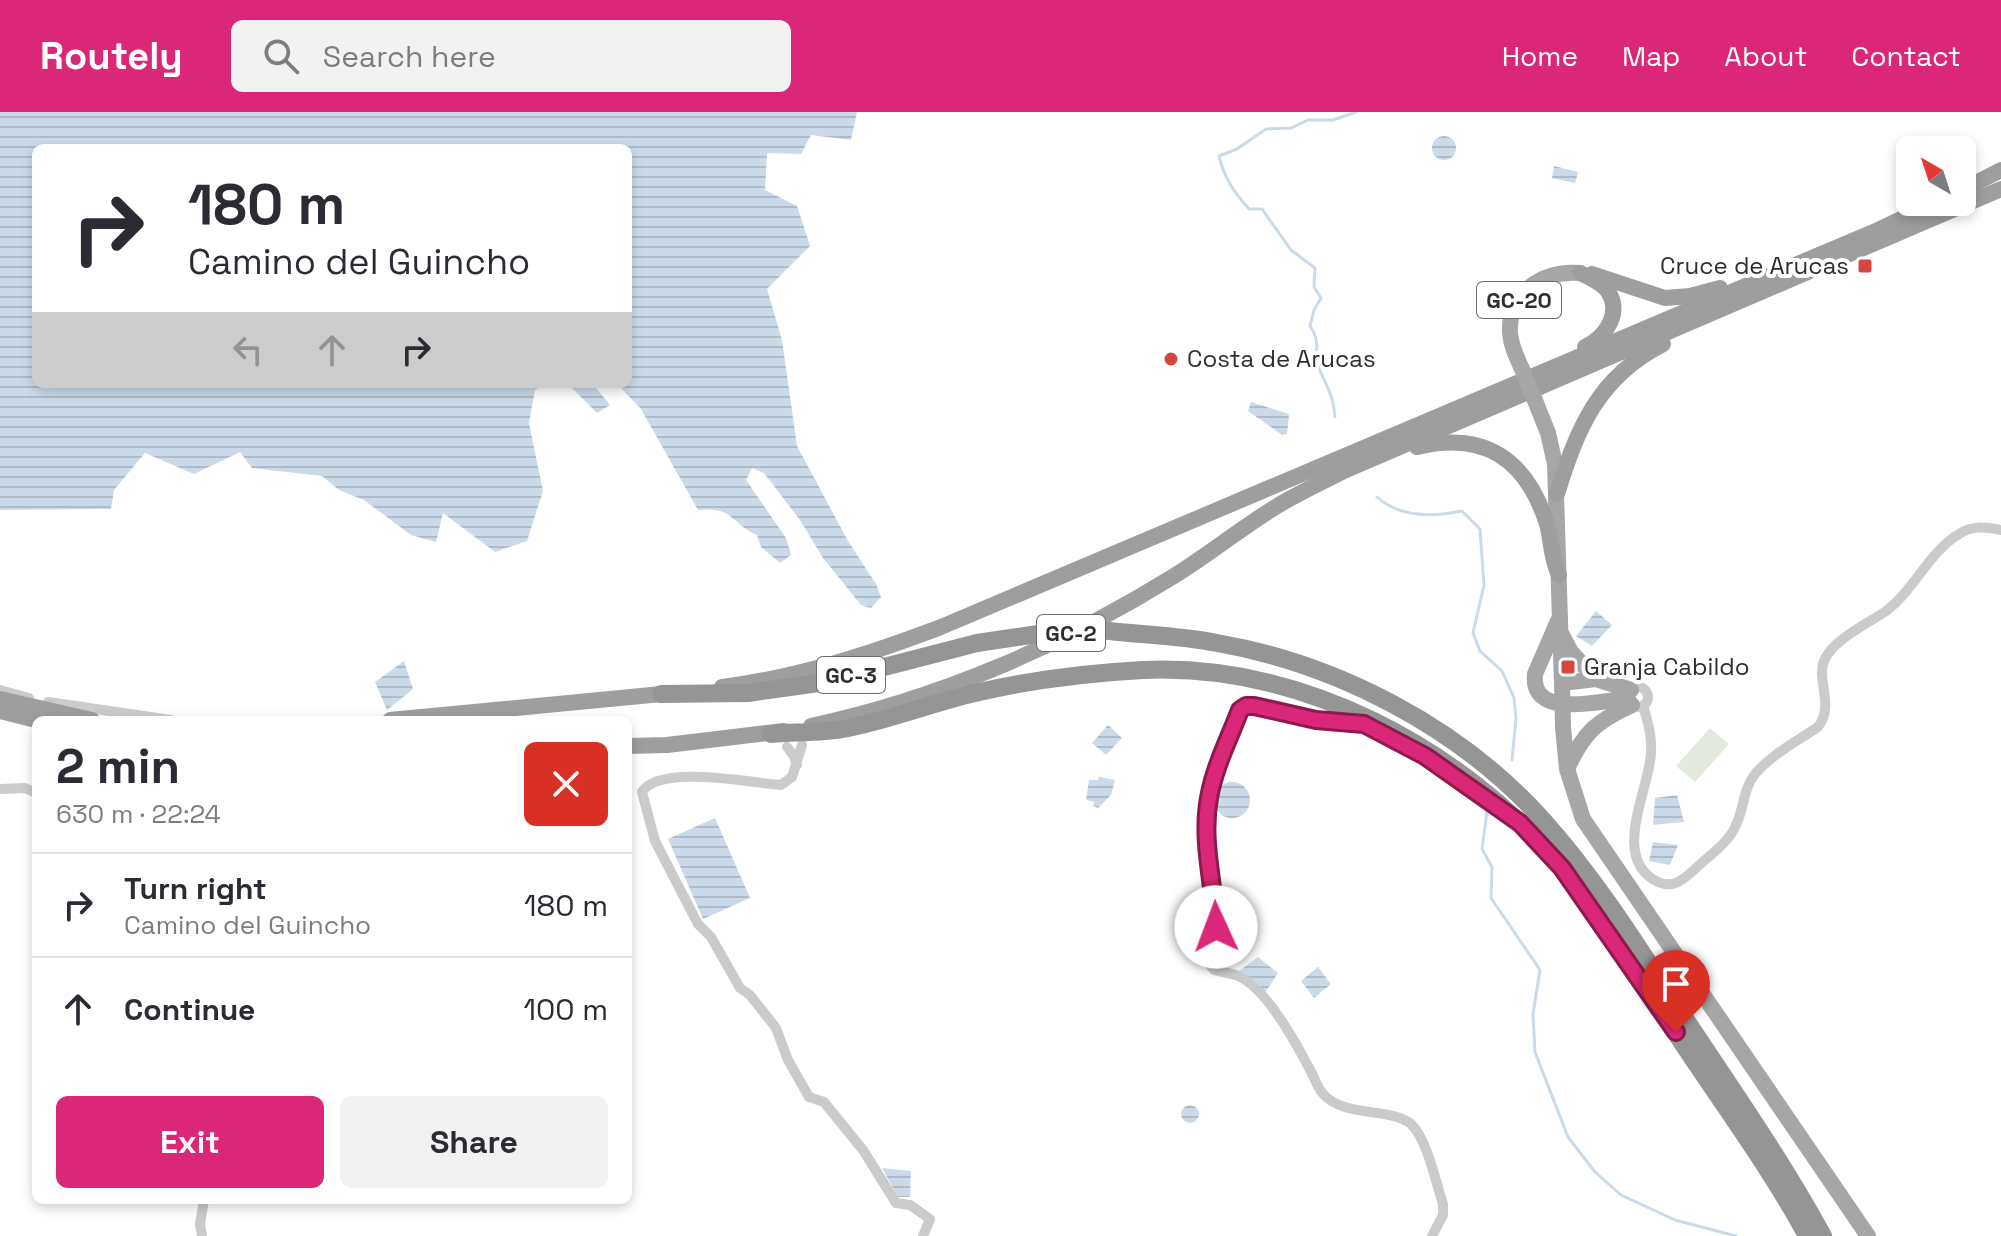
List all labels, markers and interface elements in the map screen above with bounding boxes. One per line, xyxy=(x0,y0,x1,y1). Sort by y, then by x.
search box xyxy=(231,20,791,92)
text: Routely xyxy=(40,32,183,80)
icon: search xyxy=(259,34,303,78)
text: Search here xyxy=(323,37,496,76)
text: Home xyxy=(1502,38,1578,74)
text: Map xyxy=(1622,38,1680,74)
text: About xyxy=(1724,38,1807,74)
text: Contact xyxy=(1851,38,1961,74)
north arrow xyxy=(1896,136,1976,216)
map controls xyxy=(1896,136,1976,216)
text: 180 m xyxy=(188,169,345,240)
icon: right xyxy=(56,176,160,280)
text: Camino del Guincho xyxy=(188,239,530,285)
place label: Cruce de Arucas xyxy=(1660,250,1849,281)
marker: Cruce de Arucas xyxy=(1856,257,1874,275)
road number: GC-20 xyxy=(1477,282,1561,318)
icon: left xyxy=(226,328,270,372)
icon: ahead xyxy=(310,328,354,372)
icon: right xyxy=(394,328,438,372)
place label: Costa de Arucas xyxy=(1187,343,1376,374)
marker: Costa de Arucas xyxy=(1162,350,1180,368)
road number: GC-2 xyxy=(1037,615,1105,651)
place label: Granja Cabildo xyxy=(1584,651,1750,682)
road number: GC-3 xyxy=(817,657,885,693)
marker: Granja Cabildo xyxy=(1559,658,1577,676)
text: 2 min xyxy=(56,736,180,797)
button: close xyxy=(524,742,608,826)
text: 630 m · 22:24 xyxy=(56,797,221,831)
text: Turn right xyxy=(124,869,267,908)
icon: right xyxy=(56,883,100,927)
position arrow xyxy=(1174,885,1258,969)
text: 180 m xyxy=(524,886,608,925)
text: Camino del Guincho xyxy=(124,908,371,942)
pin xyxy=(1642,950,1710,1032)
icon: arrive xyxy=(1654,962,1698,1006)
icon: ahead xyxy=(56,987,100,1031)
text: Continue xyxy=(124,990,255,1029)
text: 100 m xyxy=(523,990,608,1029)
button: Exit xyxy=(56,1096,324,1188)
button: Share xyxy=(340,1096,608,1188)

